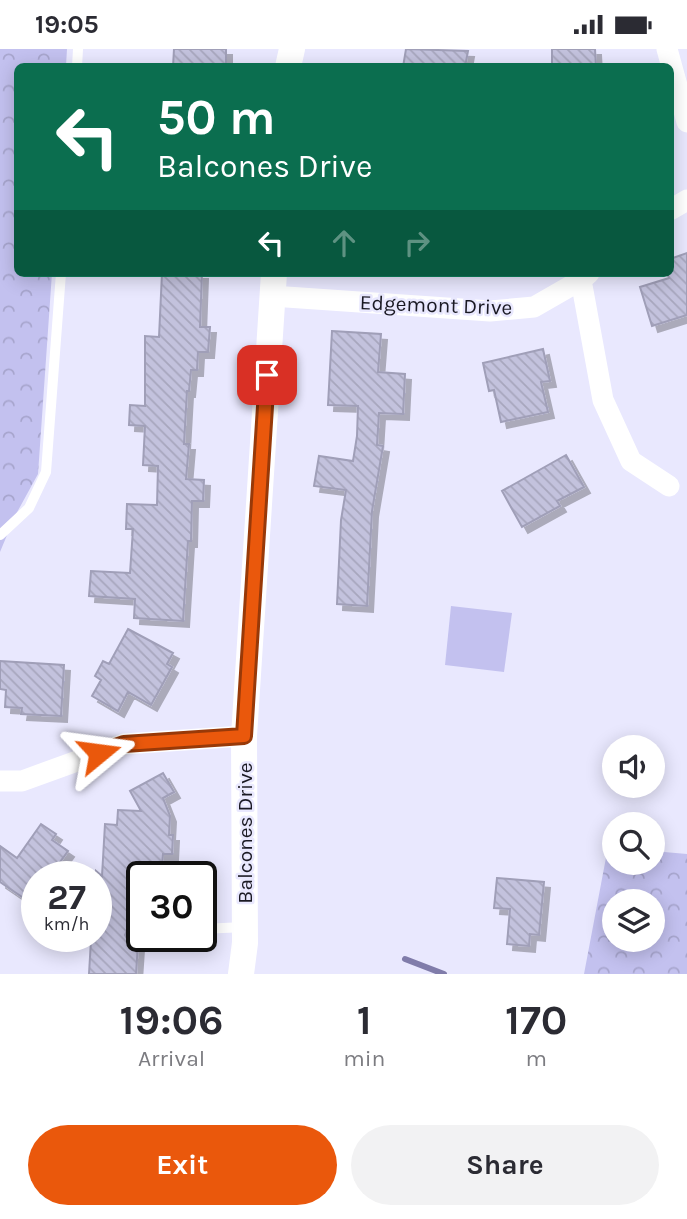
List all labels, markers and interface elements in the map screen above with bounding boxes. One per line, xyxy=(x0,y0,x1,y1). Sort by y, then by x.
text: 19:05 xyxy=(35,9,99,40)
text: 50 m xyxy=(157,89,275,146)
icon: left xyxy=(42,91,133,182)
text: Balcones Drive xyxy=(157,148,372,185)
icon: left xyxy=(252,224,290,262)
icon: ahead xyxy=(325,224,363,262)
icon: right xyxy=(398,224,436,262)
street label: Edgemont Drive xyxy=(359,290,513,320)
pin xyxy=(237,345,297,405)
icon: arrive xyxy=(248,356,286,394)
position arrow xyxy=(62,716,136,790)
map controls xyxy=(602,735,665,952)
button: sound xyxy=(602,735,665,798)
street label: Balcones Drive xyxy=(233,762,257,904)
button: search xyxy=(602,812,665,875)
speed limit sign: 30 xyxy=(126,861,217,952)
text: 27 xyxy=(47,877,86,918)
button: layers xyxy=(602,889,665,952)
text: km/h xyxy=(44,913,89,935)
text: 19:06 xyxy=(120,995,224,1045)
text: 1 xyxy=(357,995,372,1045)
text: 170 xyxy=(505,995,567,1045)
text: Arrival xyxy=(138,1045,205,1072)
text: min xyxy=(343,1045,385,1072)
text: m xyxy=(525,1045,547,1072)
button: Exit xyxy=(28,1125,337,1205)
button: Share xyxy=(351,1125,659,1205)

